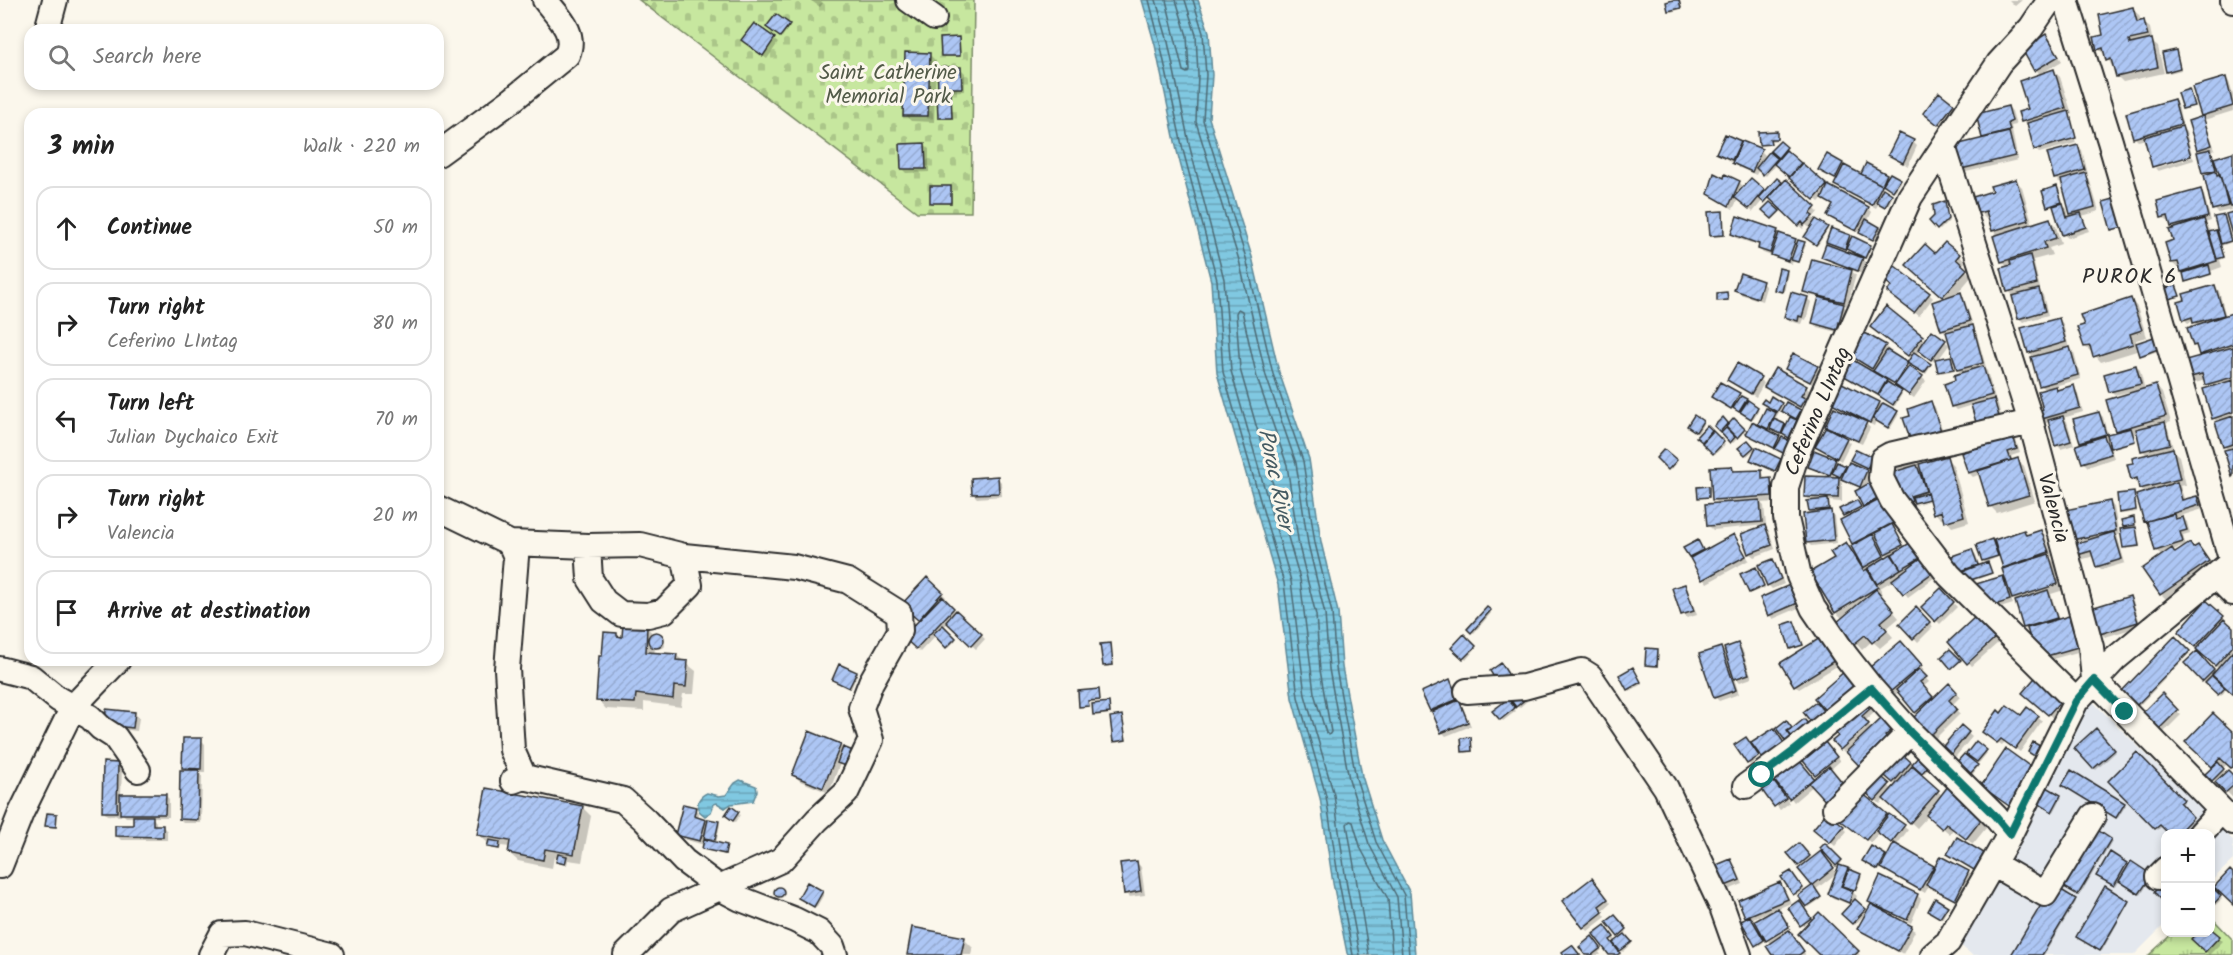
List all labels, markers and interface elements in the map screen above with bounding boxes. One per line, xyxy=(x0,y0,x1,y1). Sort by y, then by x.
search box xyxy=(24,24,444,90)
text: Search here xyxy=(93,40,201,75)
icon: search xyxy=(45,41,78,74)
park label: Saint Catherine Memorial Park xyxy=(819,57,957,114)
text: 3 min xyxy=(48,126,115,168)
text: Walk · 220 m xyxy=(303,131,420,163)
text: Continue xyxy=(107,211,192,246)
icon: ahead xyxy=(50,212,83,245)
text: 50 m xyxy=(373,212,418,244)
district label: PUROK 6 xyxy=(2082,260,2178,295)
text: Turn right xyxy=(107,291,205,326)
icon: right xyxy=(50,308,83,341)
text: 80 m xyxy=(372,308,418,340)
text: Ceferino LIntag xyxy=(107,326,238,358)
street label: Ceferino LIntag xyxy=(1776,342,1860,481)
text: Turn left xyxy=(107,387,194,422)
icon: left xyxy=(50,404,83,437)
text: 70 m xyxy=(375,404,418,436)
text: Julian Dychaico Exit xyxy=(107,422,278,454)
water label: Porac River xyxy=(1247,426,1303,538)
street label: Valencia xyxy=(2027,470,2078,547)
text: Turn right xyxy=(107,483,205,518)
icon: right xyxy=(50,500,83,533)
text: 20 m xyxy=(372,500,418,532)
text: Valencia xyxy=(107,518,175,550)
text: Arrive at destination xyxy=(107,595,310,630)
icon: arrive xyxy=(50,596,83,629)
route end xyxy=(2111,698,2137,724)
route start xyxy=(1748,761,1774,787)
map controls xyxy=(2161,829,2215,937)
button: + xyxy=(2161,829,2215,883)
button: − xyxy=(2161,883,2215,937)

